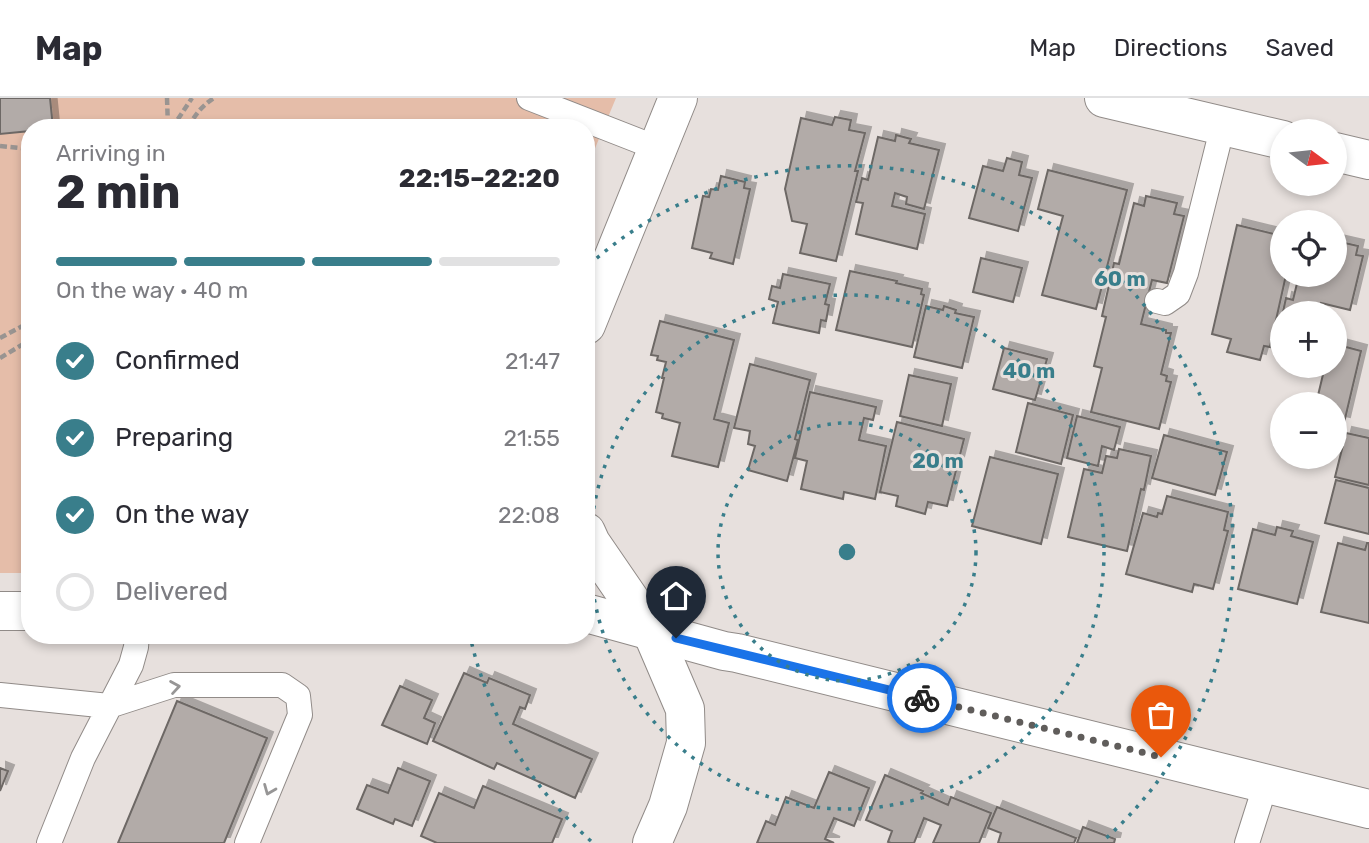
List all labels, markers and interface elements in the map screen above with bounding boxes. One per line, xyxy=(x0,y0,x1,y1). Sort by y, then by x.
text: Map xyxy=(35,29,103,68)
text: Map xyxy=(1029,34,1076,62)
text: Directions xyxy=(1114,34,1227,62)
text: Saved xyxy=(1265,34,1334,62)
north arrow xyxy=(1270,119,1348,196)
map controls xyxy=(1270,119,1347,469)
text: Arriving in xyxy=(56,139,166,167)
text: 22:15–22:20 xyxy=(399,163,560,194)
text: 2 min xyxy=(56,165,181,220)
button: locate xyxy=(1270,210,1347,287)
text: 60 m xyxy=(1094,266,1146,291)
text: On the way · 40 m xyxy=(56,276,248,304)
button: + xyxy=(1270,301,1347,378)
icon: check xyxy=(56,342,94,380)
text: Confirmed xyxy=(115,345,240,376)
text: 21:47 xyxy=(505,347,560,375)
text: 40 m xyxy=(1003,358,1055,383)
button: − xyxy=(1270,392,1347,469)
icon: check xyxy=(56,419,94,457)
text: Preparing xyxy=(115,422,233,453)
text: 21:55 xyxy=(503,424,560,452)
text: 20 m xyxy=(912,448,964,473)
icon: check xyxy=(56,496,94,534)
text: On the way xyxy=(115,499,249,530)
text: 22:08 xyxy=(498,501,560,529)
centre of rings xyxy=(835,540,859,564)
pin xyxy=(646,566,706,638)
text: Delivered xyxy=(115,576,228,607)
icon: home xyxy=(657,577,695,615)
courier xyxy=(887,663,957,733)
one-way arrow xyxy=(169,679,180,694)
icon: bike xyxy=(903,679,941,717)
pin xyxy=(1131,685,1191,757)
icon: bag xyxy=(1142,696,1180,734)
one-way arrow xyxy=(263,783,277,795)

